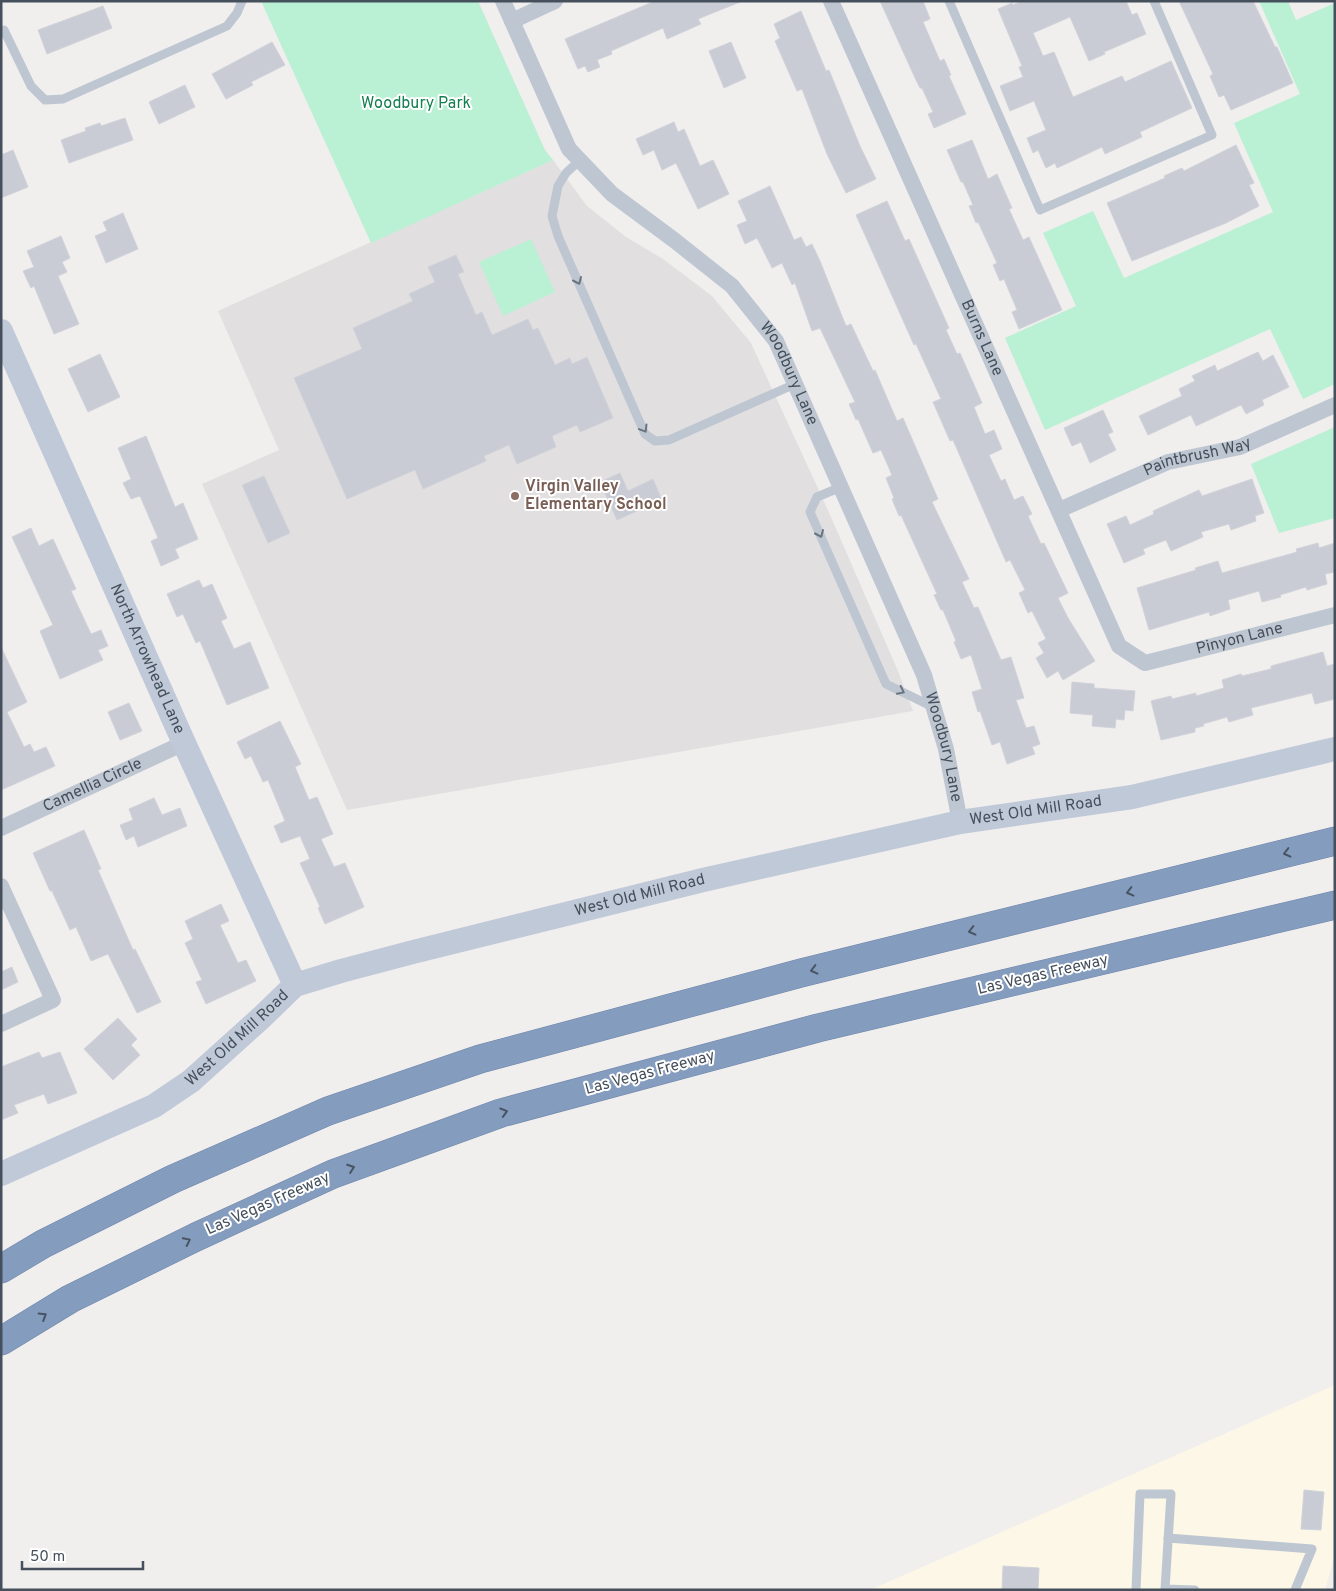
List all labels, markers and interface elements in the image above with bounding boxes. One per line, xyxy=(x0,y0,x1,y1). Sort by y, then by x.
park label: Woodbury Park xyxy=(361,94,471,114)
one-way arrow xyxy=(571,276,582,285)
street label: Burns Lane xyxy=(956,297,1007,379)
street label: Woodbury Lane xyxy=(755,318,822,429)
one-way arrow xyxy=(638,424,648,433)
street label: Paintbrush Way xyxy=(1141,433,1255,481)
place label: Virgin Valley Elementary School xyxy=(525,477,667,515)
marker: Virgin Valley Elementary School xyxy=(509,490,521,502)
one-way arrow xyxy=(814,529,825,538)
street label: North Arrowhead Lane xyxy=(105,581,189,737)
street label: Pinyon Lane xyxy=(1194,619,1285,660)
one-way arrow xyxy=(896,685,905,695)
street label: Woodbury Lane xyxy=(920,690,966,804)
street label: Camellia Circle xyxy=(40,754,145,817)
street label: West Old Mill Road xyxy=(968,791,1103,830)
one-way arrow xyxy=(1284,847,1292,857)
street label: West Old Mill Road xyxy=(573,870,707,921)
one-way arrow xyxy=(1125,886,1134,897)
one-way arrow xyxy=(967,925,976,936)
street label: Las Vegas Freeway xyxy=(976,950,1110,1000)
one-way arrow xyxy=(810,964,819,975)
street label: West Old Mill Road xyxy=(181,986,293,1091)
street label: Las Vegas Freeway xyxy=(583,1046,717,1100)
one-way arrow xyxy=(499,1108,508,1118)
one-way arrow xyxy=(346,1164,355,1174)
street label: Las Vegas Freeway xyxy=(203,1168,333,1240)
one-way arrow xyxy=(182,1237,191,1247)
one-way arrow xyxy=(37,1312,46,1322)
scale bar xyxy=(22,1538,144,1570)
text: 50 m xyxy=(30,1548,65,1567)

